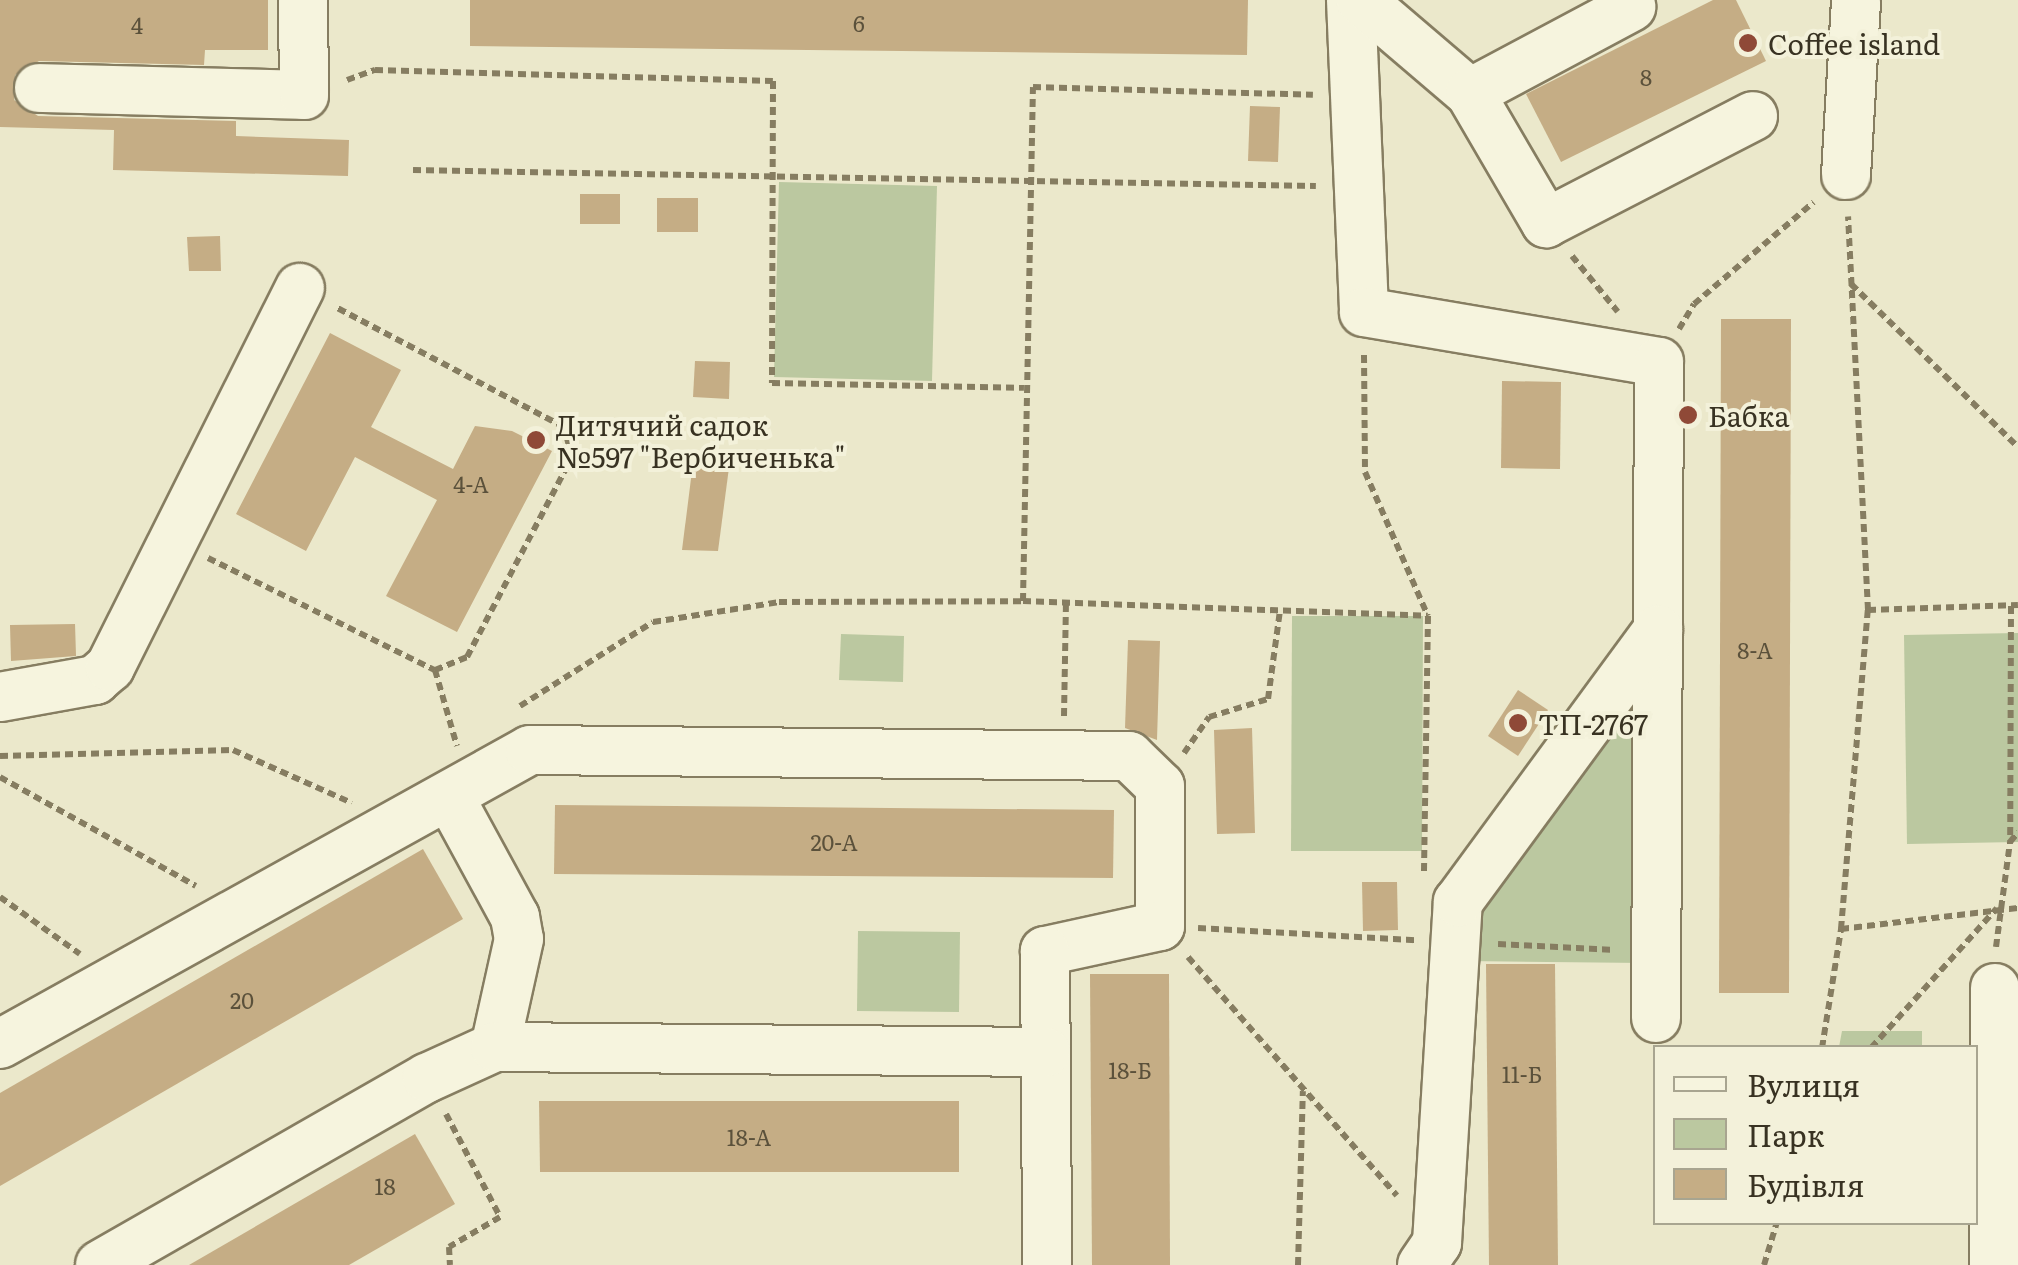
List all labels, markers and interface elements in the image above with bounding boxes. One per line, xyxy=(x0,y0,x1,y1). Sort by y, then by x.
house number: 6 xyxy=(853,10,865,36)
house number: 4 xyxy=(131,12,143,38)
place label: Coffee island xyxy=(1768,26,1940,60)
marker: Coffee island xyxy=(1737,32,1759,54)
house number: 8 xyxy=(1640,64,1652,90)
place label: Бабка xyxy=(1708,398,1790,432)
marker: Бабка xyxy=(1677,404,1699,426)
place label: Дитячий садок №597 "Вербиченька" xyxy=(556,407,845,473)
marker: Дитячий садок №597 "Вербиченька" xyxy=(525,429,547,451)
house number: 4-А xyxy=(453,471,489,497)
house number: 8-А xyxy=(1737,637,1773,663)
place label: ТП-2767 xyxy=(1538,706,1648,740)
marker: ТП-2767 xyxy=(1507,712,1529,734)
house number: 20-А xyxy=(810,829,858,855)
house number: 20 xyxy=(230,987,254,1013)
legend xyxy=(1653,1045,1978,1225)
house number: 18-Б xyxy=(1108,1057,1152,1083)
house number: 11-Б xyxy=(1502,1061,1542,1087)
text: Вулиця xyxy=(1747,1062,1860,1106)
text: Парк xyxy=(1747,1112,1825,1156)
house number: 18-А xyxy=(727,1124,771,1150)
text: Будівля xyxy=(1747,1162,1865,1206)
house number: 18 xyxy=(374,1173,396,1199)

